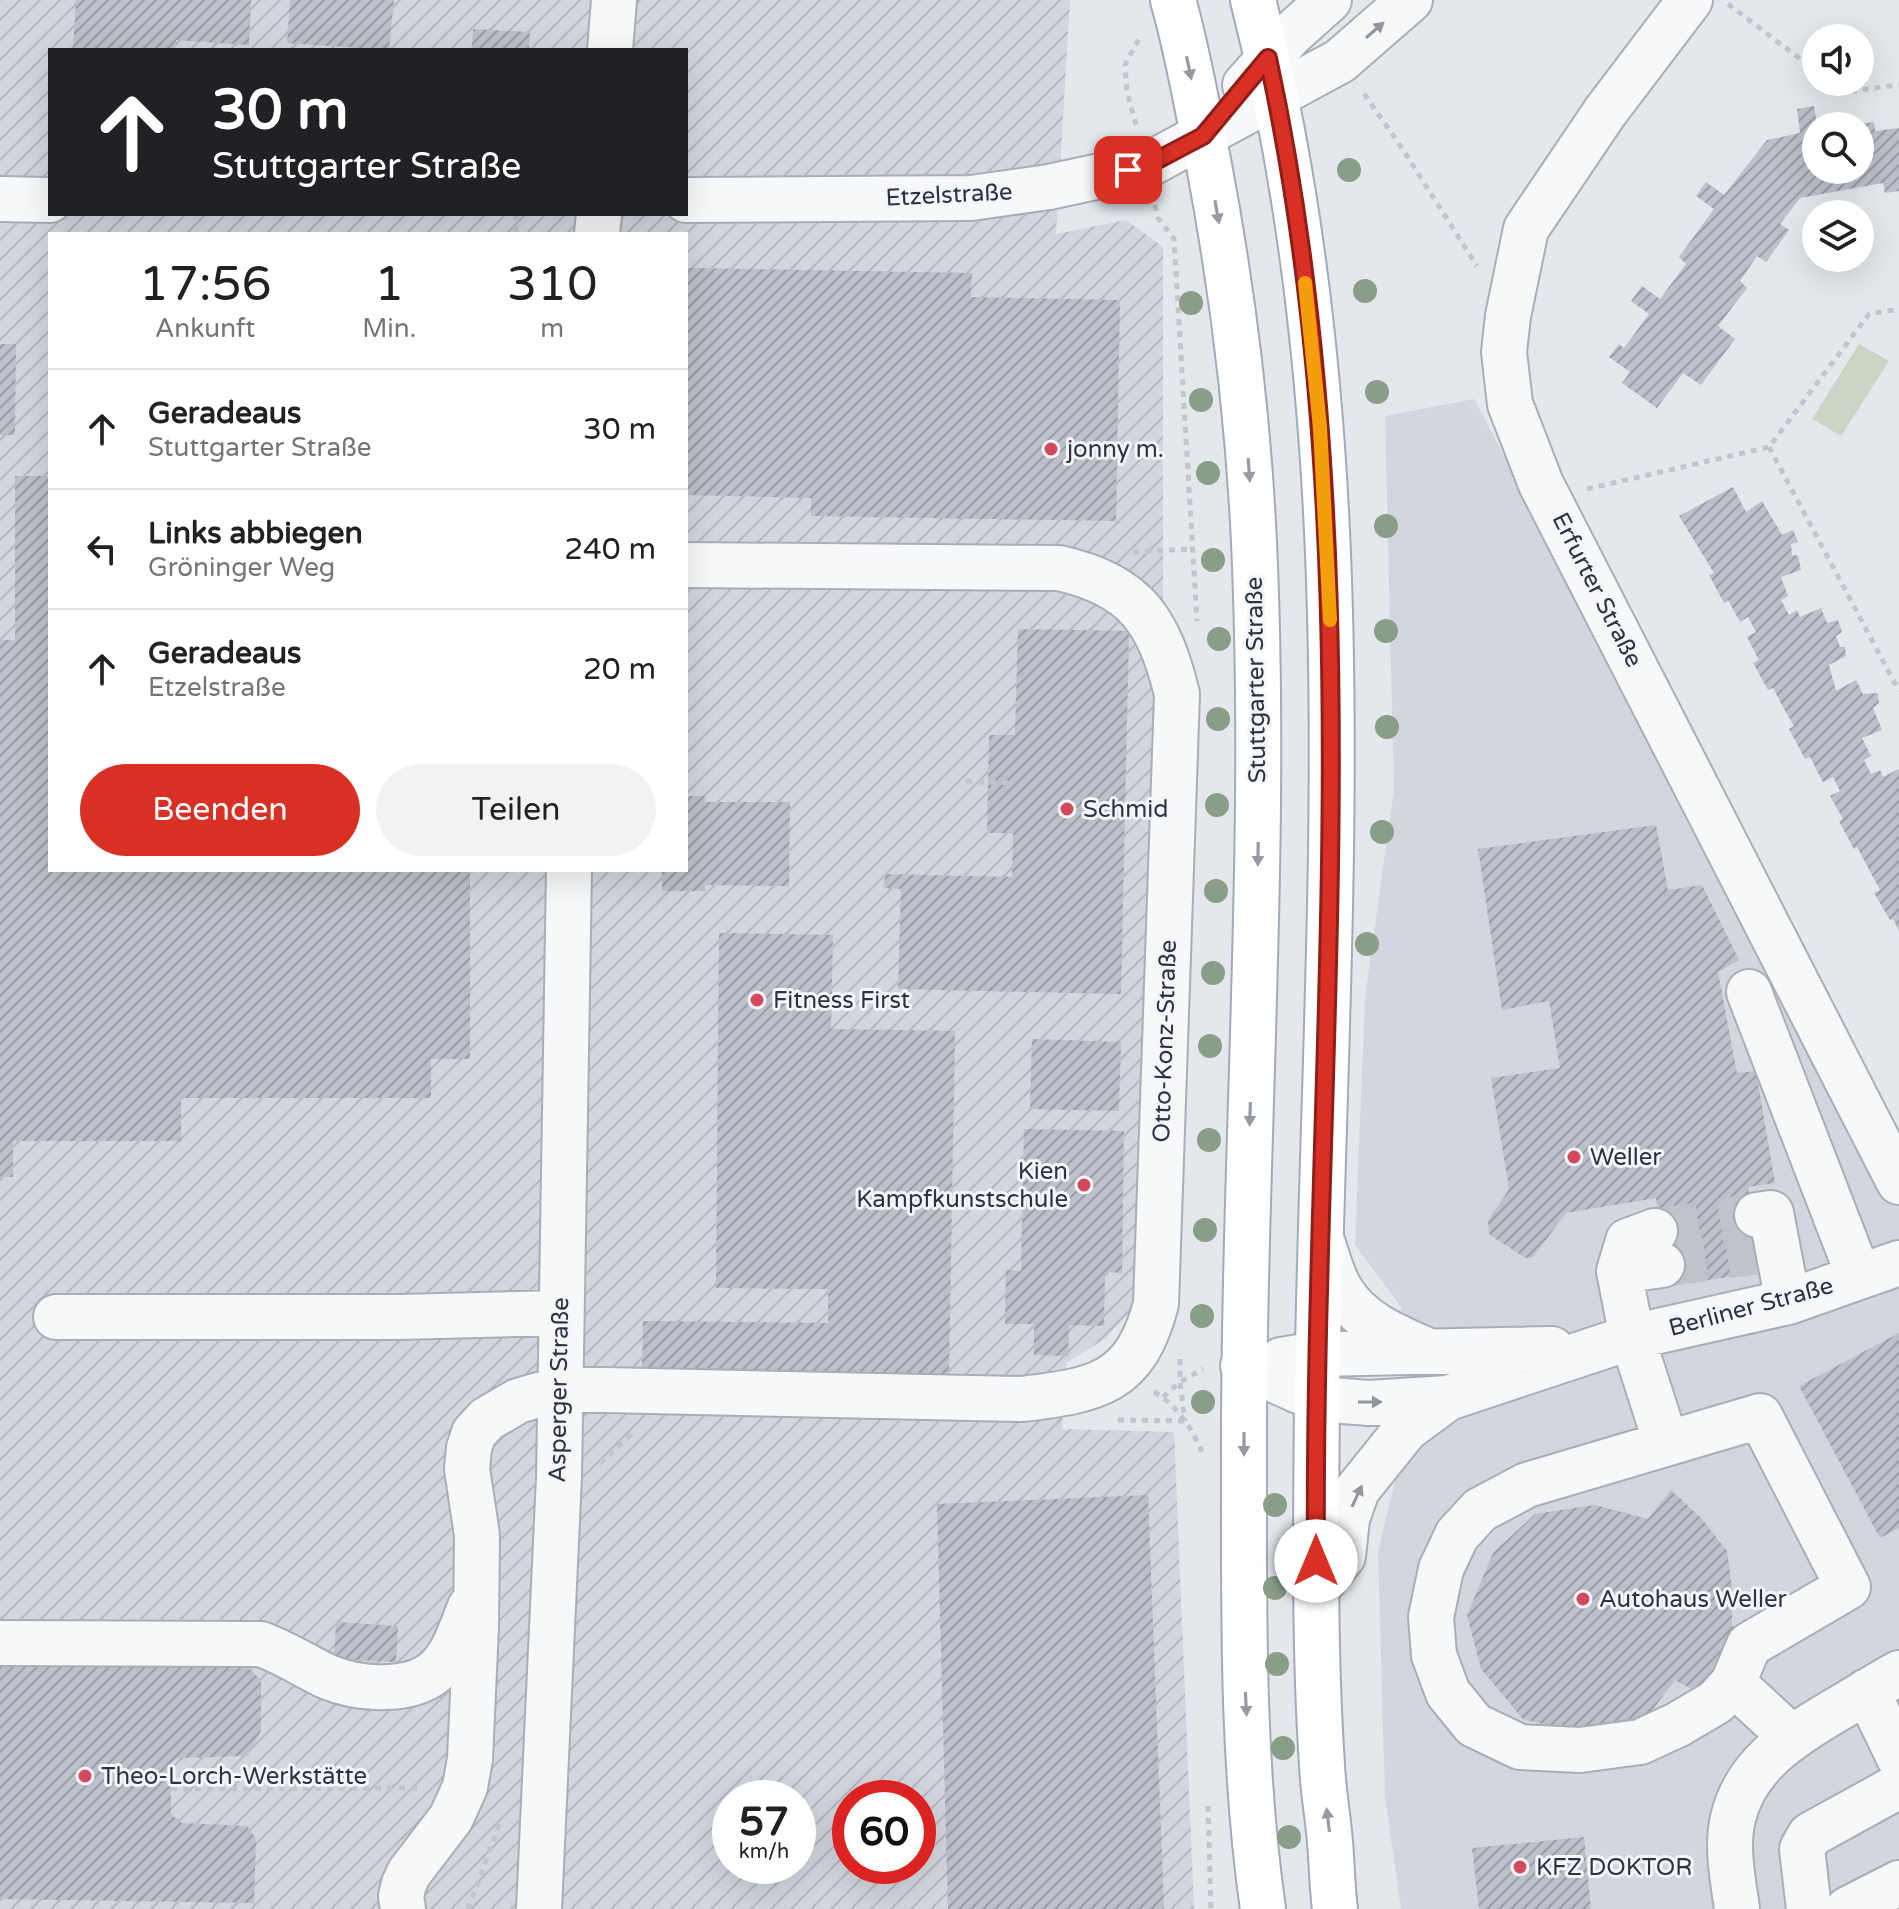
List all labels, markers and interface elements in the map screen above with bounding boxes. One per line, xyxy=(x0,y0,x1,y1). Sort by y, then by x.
one-way arrow xyxy=(1365,22,1384,40)
map controls xyxy=(1802,24,1874,272)
button: sound xyxy=(1802,24,1874,96)
one-way arrow xyxy=(1183,55,1196,80)
text: 30 m xyxy=(212,77,348,144)
icon: ahead xyxy=(80,80,184,184)
button: search xyxy=(1802,112,1874,184)
pin xyxy=(1094,136,1162,204)
text: Stuttgarter Straße xyxy=(212,145,522,188)
icon: arrive xyxy=(1106,148,1150,192)
street label: Etzelstraße xyxy=(885,177,1013,213)
one-way arrow xyxy=(1212,200,1224,225)
button: layers xyxy=(1802,200,1874,272)
text: 17:56 xyxy=(139,256,272,314)
text: 1 xyxy=(374,256,404,314)
text: 310 xyxy=(507,256,597,314)
text: Ankunft xyxy=(155,313,255,344)
text: Min. xyxy=(362,313,416,344)
text: m xyxy=(540,313,564,344)
text: Geradeaus xyxy=(148,395,301,432)
icon: ahead xyxy=(80,407,124,451)
text: 30 m xyxy=(583,411,656,448)
text: Stuttgarter Straße xyxy=(148,432,372,463)
place label: jonny m. xyxy=(1065,435,1164,464)
marker: jonny m. xyxy=(1042,440,1060,458)
one-way arrow xyxy=(1243,458,1256,483)
street label: Erfurter Straße xyxy=(1546,508,1648,672)
text: Links abbiegen xyxy=(148,515,363,552)
icon: left xyxy=(80,527,124,571)
text: 240 m xyxy=(564,531,656,568)
text: Gröninger Weg xyxy=(148,552,335,583)
street label: Stuttgarter Straße xyxy=(1240,577,1272,783)
text: Geradeaus xyxy=(148,635,301,672)
icon: ahead xyxy=(80,647,124,691)
text: 20 m xyxy=(583,651,656,688)
text: Etzelstraße xyxy=(148,672,286,703)
button: Beenden xyxy=(80,764,360,856)
button: Teilen xyxy=(376,764,656,856)
place label: Schmid xyxy=(1083,795,1168,824)
marker: Schmid xyxy=(1058,800,1076,818)
one-way arrow xyxy=(1252,842,1264,867)
street label: Otto-Konz-Straße xyxy=(1147,939,1183,1143)
place label: Fitness First xyxy=(773,986,910,1015)
marker: Fitness First xyxy=(748,991,766,1009)
one-way arrow xyxy=(1244,1102,1257,1127)
place label: Weller xyxy=(1590,1143,1662,1172)
marker: Weller xyxy=(1565,1148,1583,1166)
place label: Kien Kampfkunstschule xyxy=(856,1157,1068,1214)
marker: Kien Kampfkunstschule xyxy=(1075,1176,1093,1194)
street label: Berliner Straße xyxy=(1666,1271,1836,1343)
street label: Asperger Straße xyxy=(543,1297,575,1483)
one-way arrow xyxy=(1358,1396,1383,1408)
one-way arrow xyxy=(1237,1432,1250,1457)
one-way arrow xyxy=(1350,1484,1363,1507)
position arrow xyxy=(1274,1519,1358,1603)
place label: Autohaus Weller xyxy=(1599,1585,1787,1614)
marker: Autohaus Weller xyxy=(1574,1590,1592,1608)
one-way arrow xyxy=(1240,1692,1253,1717)
place label: Theo-Lorch-Werkstätte xyxy=(101,1762,367,1791)
marker: Theo-Lorch-Werkstätte xyxy=(76,1767,94,1785)
speed limit sign: 60 xyxy=(832,1780,936,1884)
text: 57 xyxy=(739,1798,789,1846)
one-way arrow xyxy=(1321,1807,1334,1832)
text: km/h xyxy=(739,1840,789,1864)
place label: KFZ DOKTOR xyxy=(1536,1853,1692,1882)
marker: KFZ DOKTOR xyxy=(1511,1858,1529,1876)

